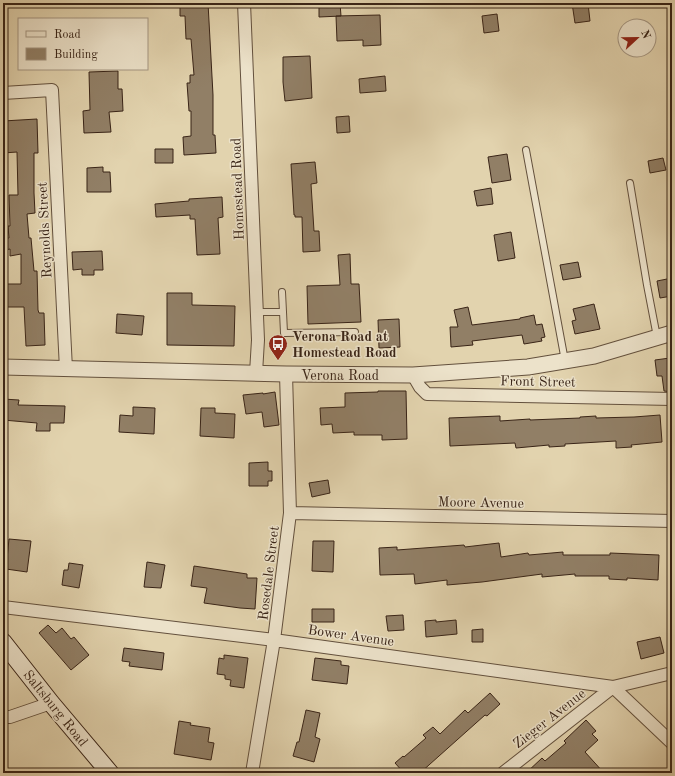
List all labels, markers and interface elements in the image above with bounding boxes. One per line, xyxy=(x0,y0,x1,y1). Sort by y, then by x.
legend xyxy=(18,18,148,70)
north arrow xyxy=(617,18,657,58)
text: Road xyxy=(54,29,81,41)
text: N xyxy=(638,29,652,41)
text: Building xyxy=(54,49,98,61)
street label: Homestead Road xyxy=(229,138,247,240)
street label: Reynolds Street xyxy=(35,181,55,279)
place label: Verona Road at Homestead Road xyxy=(292,330,397,360)
bus stop icon: Verona Road at Homestead Road xyxy=(267,333,289,361)
street label: Verona Road xyxy=(301,369,379,383)
street label: Front Street xyxy=(500,374,576,390)
street label: Moore Avenue xyxy=(438,495,524,511)
street label: Rosedale Street xyxy=(256,525,282,621)
street label: Bower Avenue xyxy=(307,623,395,649)
street label: Saltsburg Road xyxy=(20,668,90,749)
street label: Zieger Avenue xyxy=(511,686,588,751)

